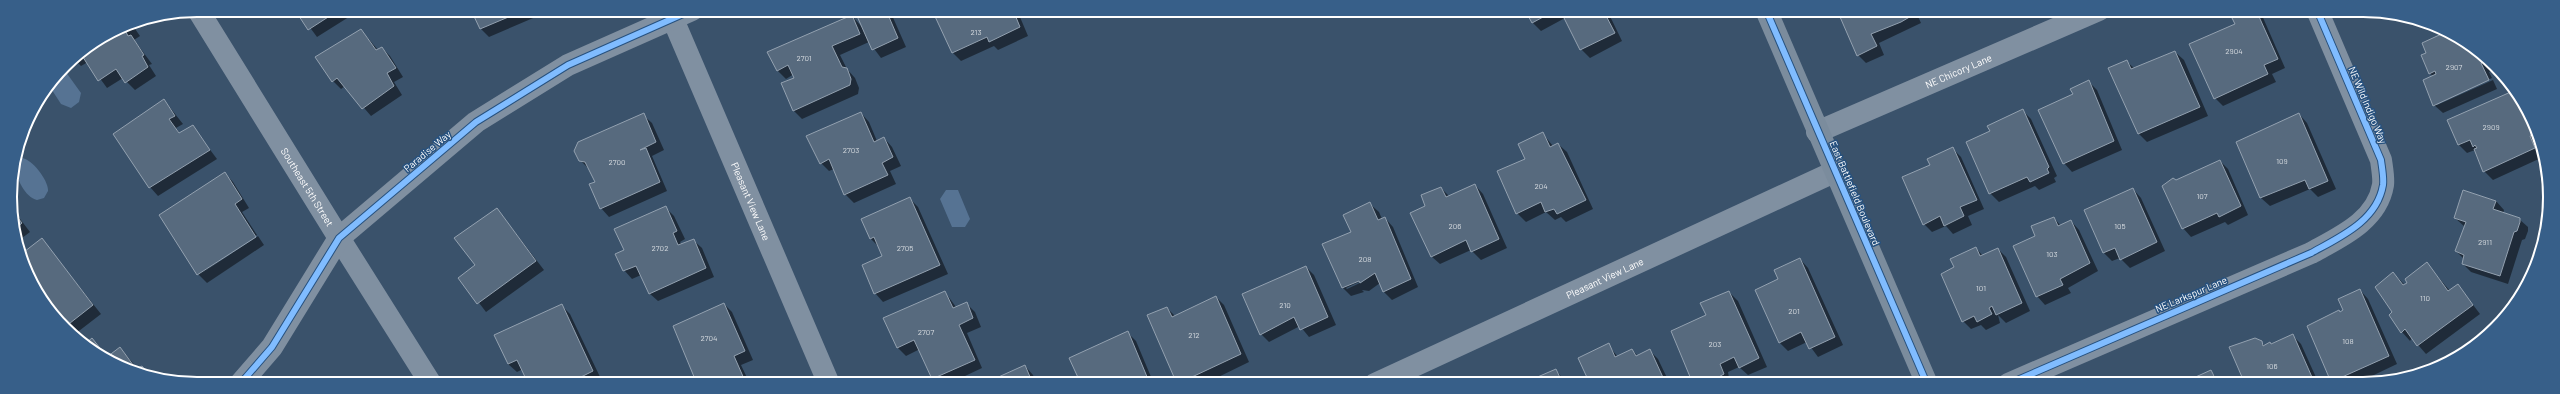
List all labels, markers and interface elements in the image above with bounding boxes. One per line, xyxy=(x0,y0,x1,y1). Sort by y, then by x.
house number: 213 xyxy=(970,27,982,37)
house number: 2904 xyxy=(2225,46,2243,56)
street label: NE Chicory Lane xyxy=(1923,51,1993,91)
house number: 2701 xyxy=(796,53,812,63)
house number: 2907 xyxy=(2446,62,2463,72)
street label: NE Wild Indigo Way xyxy=(2346,65,2390,146)
house number: 2909 xyxy=(2482,122,2500,132)
street label: Paradise Way xyxy=(401,128,453,174)
street label: East Battlefield Boulevard xyxy=(1828,139,1882,247)
street label: Southeast 5th Street xyxy=(279,145,336,229)
house number: 2703 xyxy=(843,145,859,155)
house number: 109 xyxy=(2276,156,2288,166)
house number: 2700 xyxy=(608,157,626,167)
street label: Pleasant View Lane xyxy=(729,160,773,242)
house number: 204 xyxy=(1534,181,1548,191)
house number: 107 xyxy=(2196,191,2208,201)
house number: 206 xyxy=(1449,221,1461,231)
house number: 105 xyxy=(2114,221,2126,231)
house number: 2911 xyxy=(2478,237,2492,247)
house number: 2702 xyxy=(652,243,668,253)
house number: 2705 xyxy=(897,243,913,253)
house number: 103 xyxy=(2046,249,2058,259)
house number: 208 xyxy=(1359,254,1371,264)
street label: Pleasant View Lane xyxy=(1564,255,1645,301)
street label: NE Larkspur Lane xyxy=(2153,273,2229,315)
house number: 101 xyxy=(1976,283,1986,293)
house number: 110 xyxy=(2420,293,2430,303)
house number: 210 xyxy=(1279,300,1291,310)
house number: 201 xyxy=(1788,306,1800,316)
house number: 2707 xyxy=(918,327,934,337)
house number: 212 xyxy=(1188,330,1200,340)
house number: 2704 xyxy=(701,333,718,343)
house number: 108 xyxy=(2342,336,2354,346)
house number: 203 xyxy=(1709,339,1721,349)
house number: 106 xyxy=(2266,361,2278,371)

